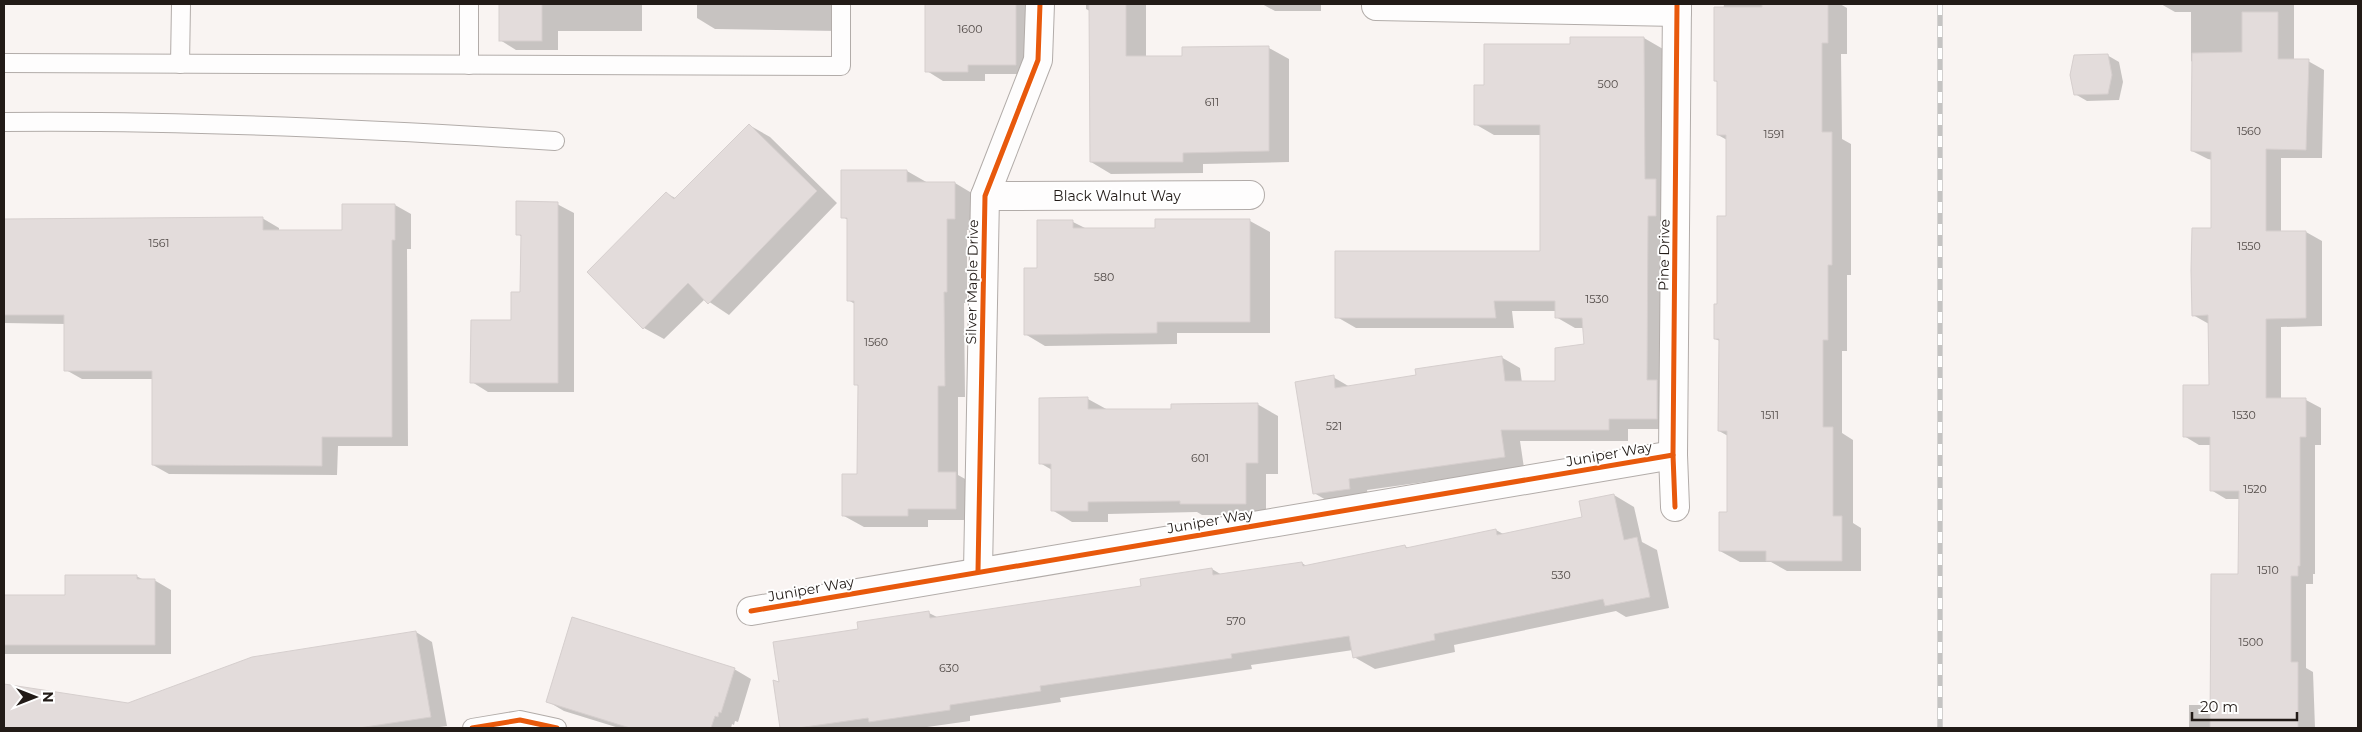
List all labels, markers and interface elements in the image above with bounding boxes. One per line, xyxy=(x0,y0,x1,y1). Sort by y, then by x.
house number: 1600 xyxy=(957,22,983,36)
house number: 500 xyxy=(1598,77,1618,91)
house number: 611 xyxy=(1205,95,1219,109)
house number: 1560 xyxy=(2237,124,2261,138)
house number: 1591 xyxy=(1764,127,1784,141)
street label: Black Walnut Way xyxy=(1053,187,1181,205)
street label: Silver Maple Drive xyxy=(962,219,982,345)
street label: Pine Drive xyxy=(1654,219,1674,291)
house number: 1561 xyxy=(149,236,169,250)
house number: 1550 xyxy=(2237,239,2261,253)
house number: 580 xyxy=(1094,270,1114,284)
house number: 1530 xyxy=(1585,292,1609,306)
house number: 1560 xyxy=(864,335,888,349)
house number: 1511 xyxy=(1761,408,1779,422)
house number: 1530 xyxy=(2232,408,2256,422)
house number: 521 xyxy=(1326,419,1342,433)
street label: Juniper Way xyxy=(1563,437,1654,471)
house number: 601 xyxy=(1191,451,1209,465)
house number: 1520 xyxy=(2243,482,2267,496)
street label: Juniper Way xyxy=(1164,504,1255,538)
house number: 1510 xyxy=(2257,563,2279,577)
house number: 530 xyxy=(1551,568,1571,582)
street label: Juniper Way xyxy=(765,572,856,606)
house number: 570 xyxy=(1226,614,1246,628)
house number: 1500 xyxy=(2239,635,2263,649)
house number: 630 xyxy=(939,661,959,675)
north arrow xyxy=(10,672,60,722)
scale bar xyxy=(2192,690,2297,722)
text: N xyxy=(39,691,57,703)
text: 20 m xyxy=(2200,697,2238,716)

